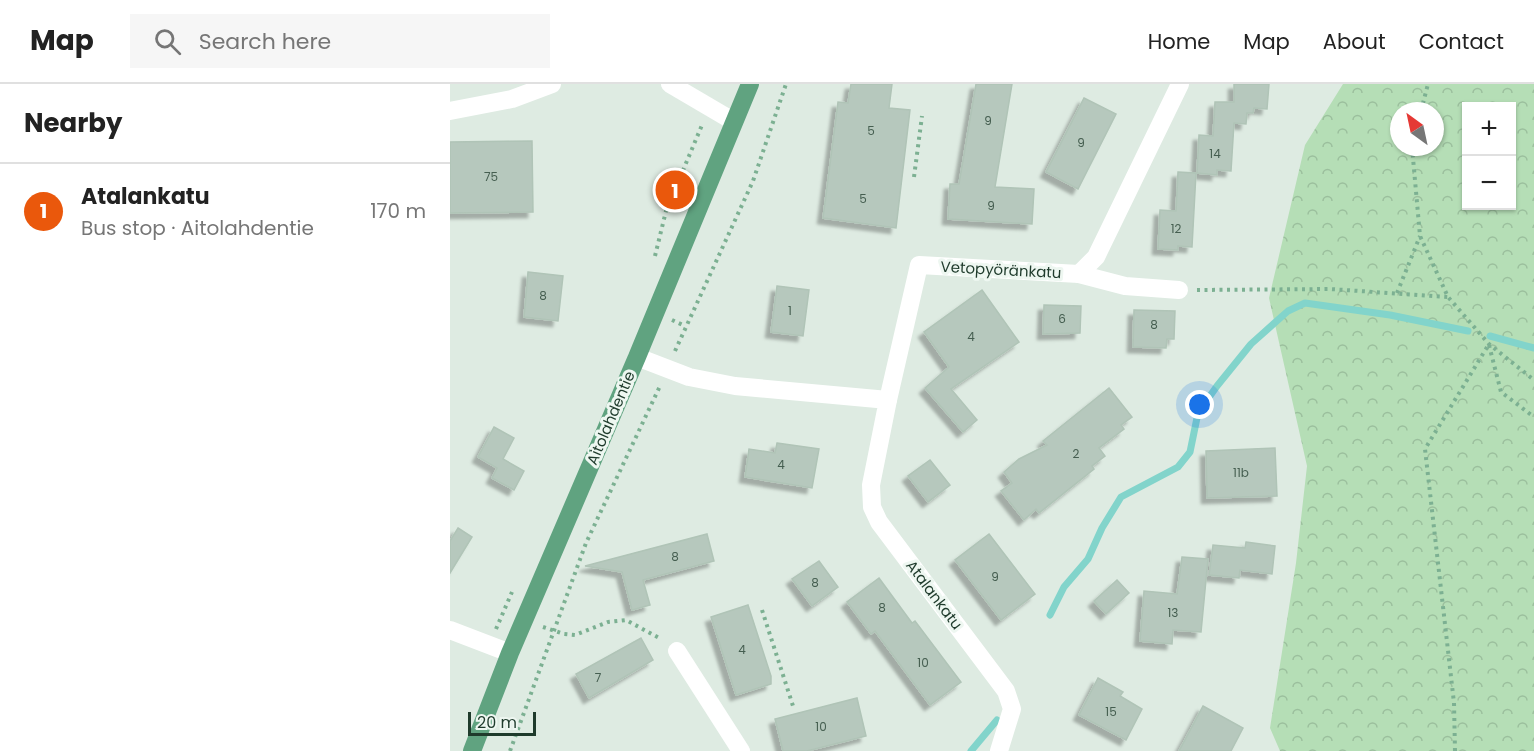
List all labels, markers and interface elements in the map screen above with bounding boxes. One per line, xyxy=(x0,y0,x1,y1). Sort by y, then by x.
search box xyxy=(130,14,550,68)
text: Map xyxy=(30,21,94,60)
icon: search xyxy=(151,25,184,58)
text: Search here xyxy=(199,26,331,57)
text: Home xyxy=(1148,27,1210,56)
text: Map xyxy=(1243,27,1290,56)
text: About xyxy=(1323,27,1386,56)
text: Contact xyxy=(1419,27,1504,56)
north arrow xyxy=(1390,102,1444,156)
map controls xyxy=(1462,102,1516,210)
button: + xyxy=(1462,102,1516,156)
text: Nearby xyxy=(24,105,122,141)
house number: 9 xyxy=(984,112,992,129)
house number: 5 xyxy=(867,122,875,139)
house number: 9 xyxy=(1077,134,1085,151)
house number: 14 xyxy=(1209,145,1221,162)
button: − xyxy=(1462,156,1516,210)
house number: 75 xyxy=(484,168,498,185)
pin: 1 xyxy=(656,168,694,212)
text: Atalankatu xyxy=(81,181,210,212)
house number: 5 xyxy=(859,190,867,207)
text: 1 xyxy=(40,197,47,225)
text: 170 m xyxy=(370,197,426,225)
house number: 9 xyxy=(987,197,995,214)
text: Bus stop · Aitolahdentie xyxy=(81,214,314,242)
house number: 12 xyxy=(1171,220,1181,237)
street label: Vetopyöränkatu xyxy=(940,256,1062,283)
house number: 8 xyxy=(539,287,547,304)
house number: 1 xyxy=(788,302,792,319)
house number: 6 xyxy=(1058,310,1066,327)
house number: 8 xyxy=(1150,316,1158,333)
house number: 4 xyxy=(967,328,975,345)
street label: Aitolahdentie xyxy=(581,368,640,468)
your location xyxy=(1185,390,1214,419)
house number: 2 xyxy=(1073,445,1080,462)
house number: 4 xyxy=(777,456,785,473)
house number: 11b xyxy=(1233,464,1249,481)
house number: 8 xyxy=(671,548,679,565)
street label: Atalankatu xyxy=(901,556,967,634)
house number: 9 xyxy=(991,568,999,585)
house number: 8 xyxy=(811,574,819,591)
house number: 8 xyxy=(878,599,886,616)
house number: 13 xyxy=(1168,604,1178,621)
house number: 4 xyxy=(738,641,746,658)
house number: 10 xyxy=(917,654,929,671)
house number: 7 xyxy=(595,669,602,686)
house number: 15 xyxy=(1105,703,1117,720)
scale bar xyxy=(468,709,536,736)
text: 20 m xyxy=(477,711,517,734)
house number: 10 xyxy=(815,718,827,735)

